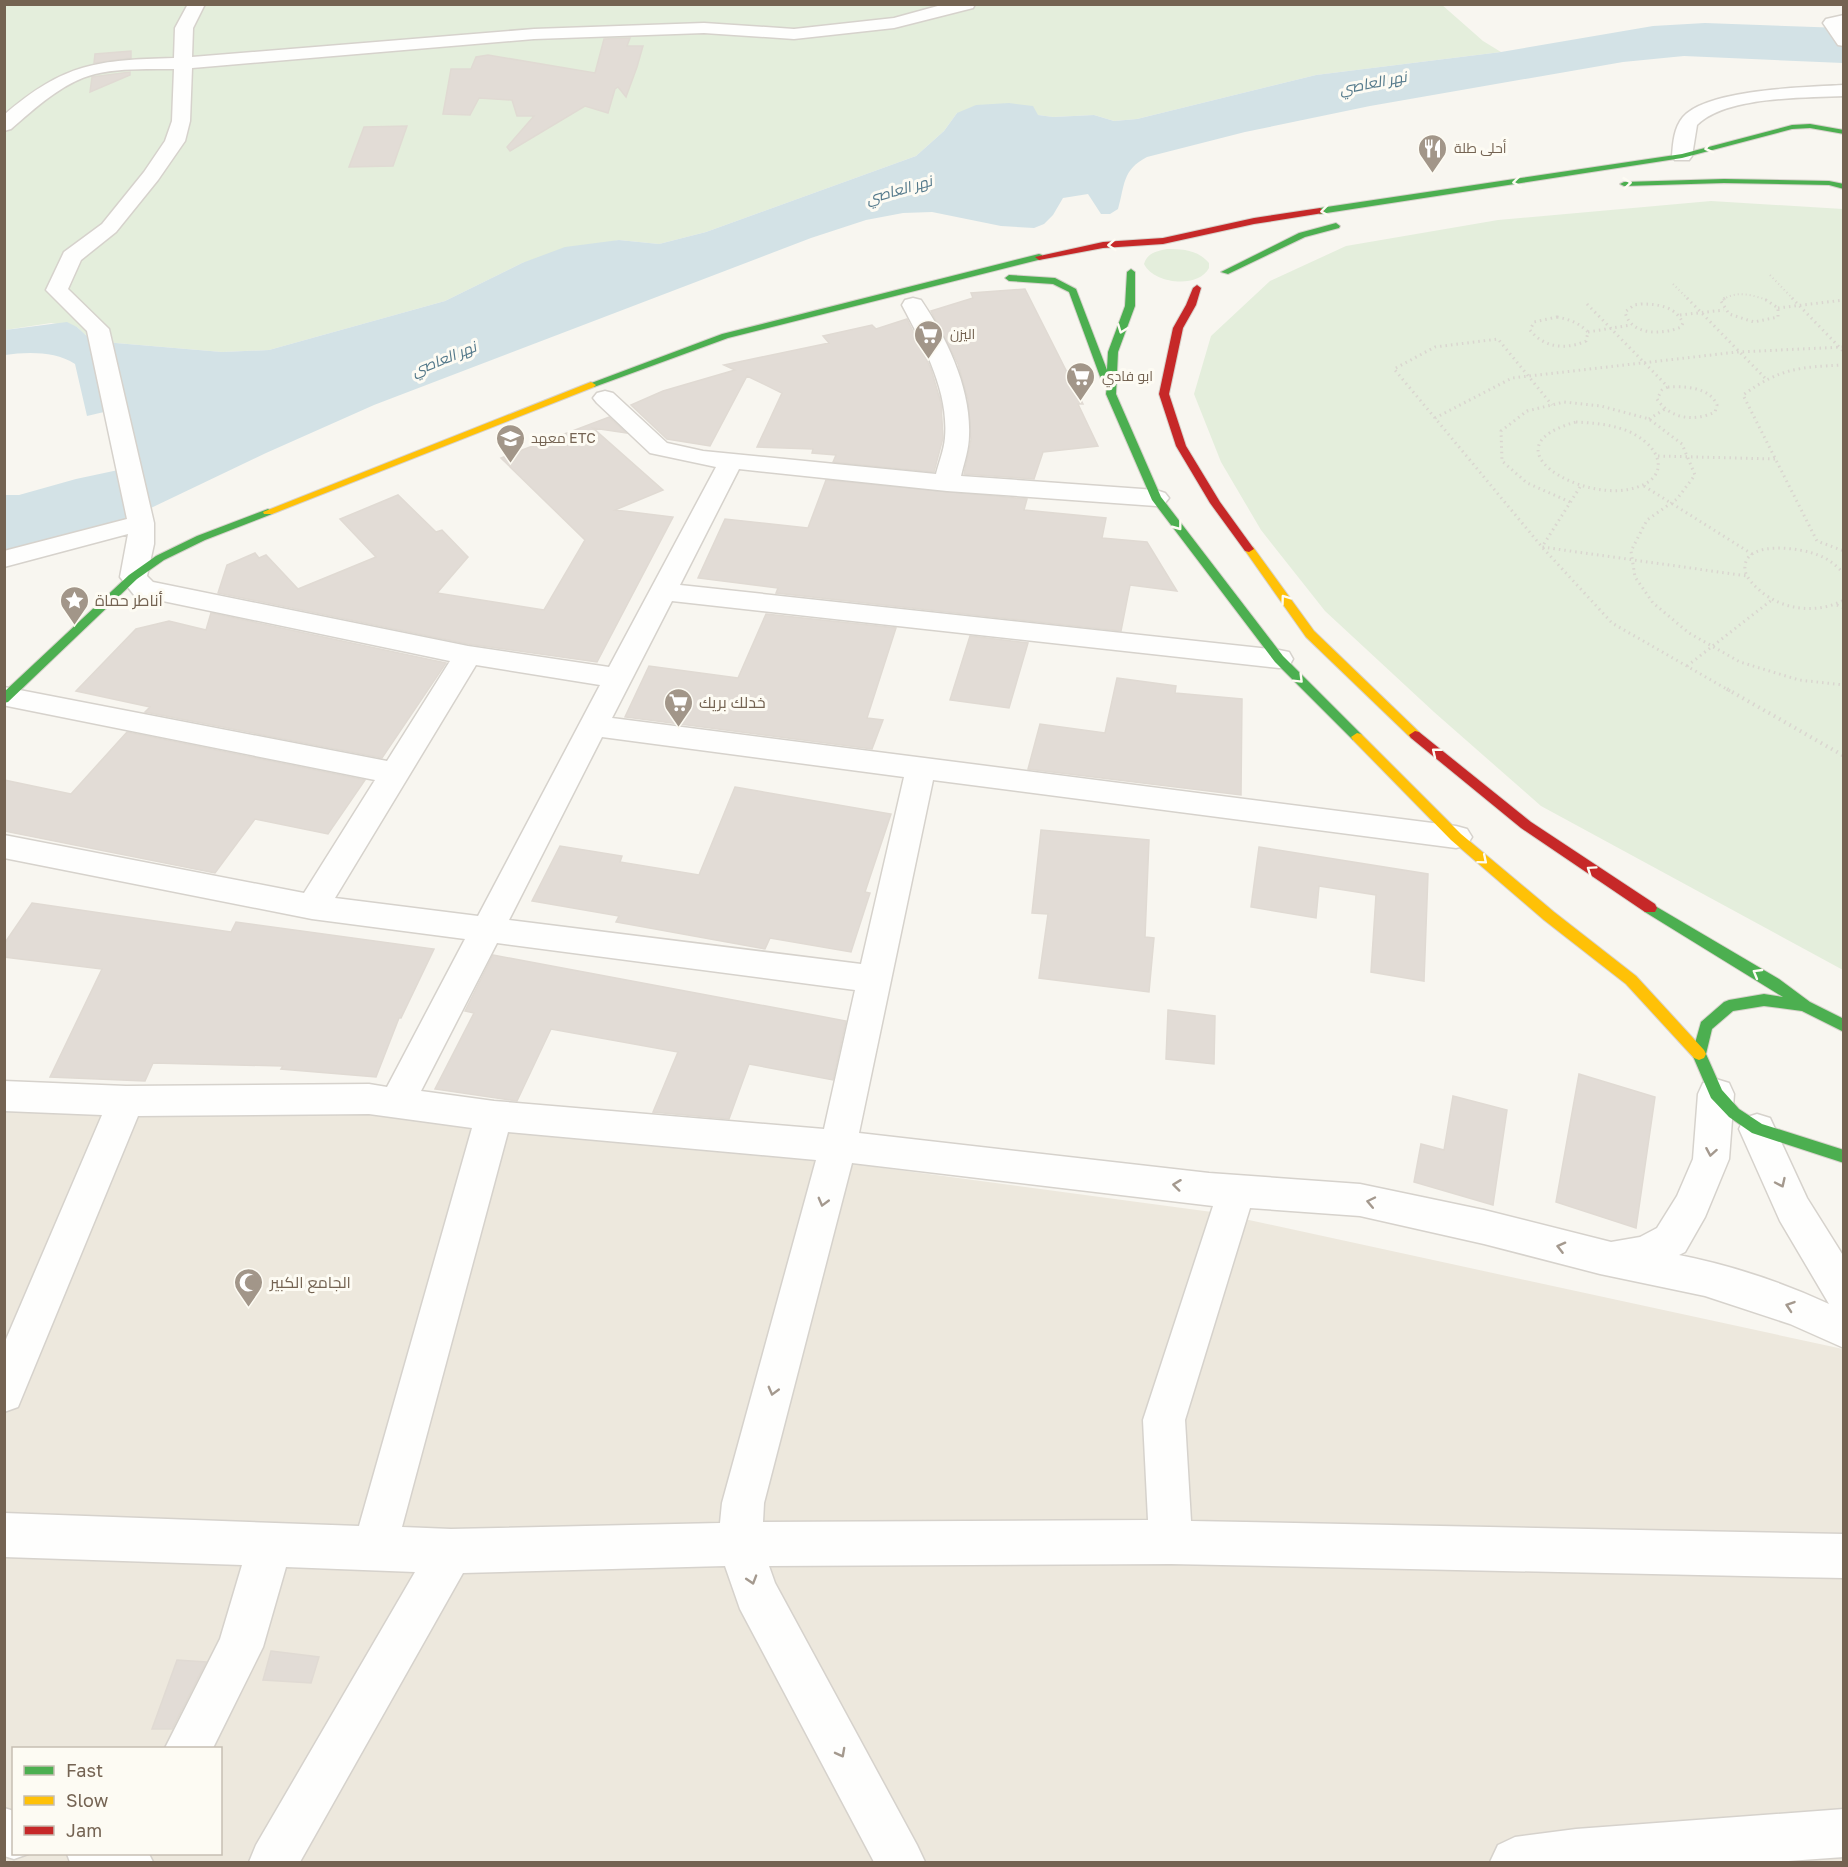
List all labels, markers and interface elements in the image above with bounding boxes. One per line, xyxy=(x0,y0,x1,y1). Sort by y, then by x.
water label: نهر العاصي xyxy=(1338,66,1410,100)
restaurant icon: أحلى طلة xyxy=(1417,132,1449,174)
place label: أحلى طلة xyxy=(1454,139,1507,156)
one-way arrow xyxy=(1705,141,1715,154)
water label: نهر العاصي xyxy=(863,170,937,210)
one-way arrow xyxy=(1513,175,1523,188)
one-way arrow xyxy=(1622,178,1632,190)
one-way arrow xyxy=(1320,204,1329,216)
one-way arrow xyxy=(1107,238,1116,251)
supermarket icon: اليزن xyxy=(913,318,945,360)
one-way arrow xyxy=(1117,323,1129,334)
place label: اليزن xyxy=(950,325,975,342)
water label: نهر العاصي xyxy=(409,336,482,382)
supermarket icon: ابو فادي xyxy=(1065,360,1097,402)
place label: ابو فادي xyxy=(1102,367,1153,388)
school or university icon: معهد ETC xyxy=(494,422,526,464)
place label: معهد ETC xyxy=(531,429,596,446)
one-way arrow xyxy=(1171,520,1182,531)
place icon: أناطر حماة xyxy=(58,584,90,626)
place label: أناطر حماة xyxy=(95,590,163,610)
one-way arrow xyxy=(1281,594,1292,605)
one-way arrow xyxy=(1292,672,1303,682)
supermarket icon: خدلك بريك xyxy=(662,686,694,728)
place label: خدلك بريك xyxy=(699,692,766,712)
one-way arrow xyxy=(1432,749,1443,760)
one-way arrow xyxy=(1476,853,1487,864)
one-way arrow xyxy=(1587,866,1598,877)
one-way arrow xyxy=(1753,968,1763,980)
one-way arrow xyxy=(1705,1147,1718,1157)
one-way arrow xyxy=(1773,1176,1785,1187)
one-way arrow xyxy=(1172,1179,1182,1192)
one-way arrow xyxy=(818,1196,830,1207)
one-way arrow xyxy=(1366,1197,1376,1210)
one-way arrow xyxy=(1556,1241,1566,1254)
mosque icon: الجامع الكبير xyxy=(233,1266,265,1308)
place label: الجامع الكبير xyxy=(269,1272,351,1294)
one-way arrow xyxy=(1785,1301,1796,1314)
one-way arrow xyxy=(767,1386,780,1396)
one-way arrow xyxy=(744,1574,757,1585)
legend xyxy=(12,1747,222,1855)
one-way arrow xyxy=(834,1747,845,1757)
text: Fast xyxy=(66,1759,103,1781)
text: Slow xyxy=(66,1789,109,1811)
text: Jam xyxy=(66,1819,102,1841)

